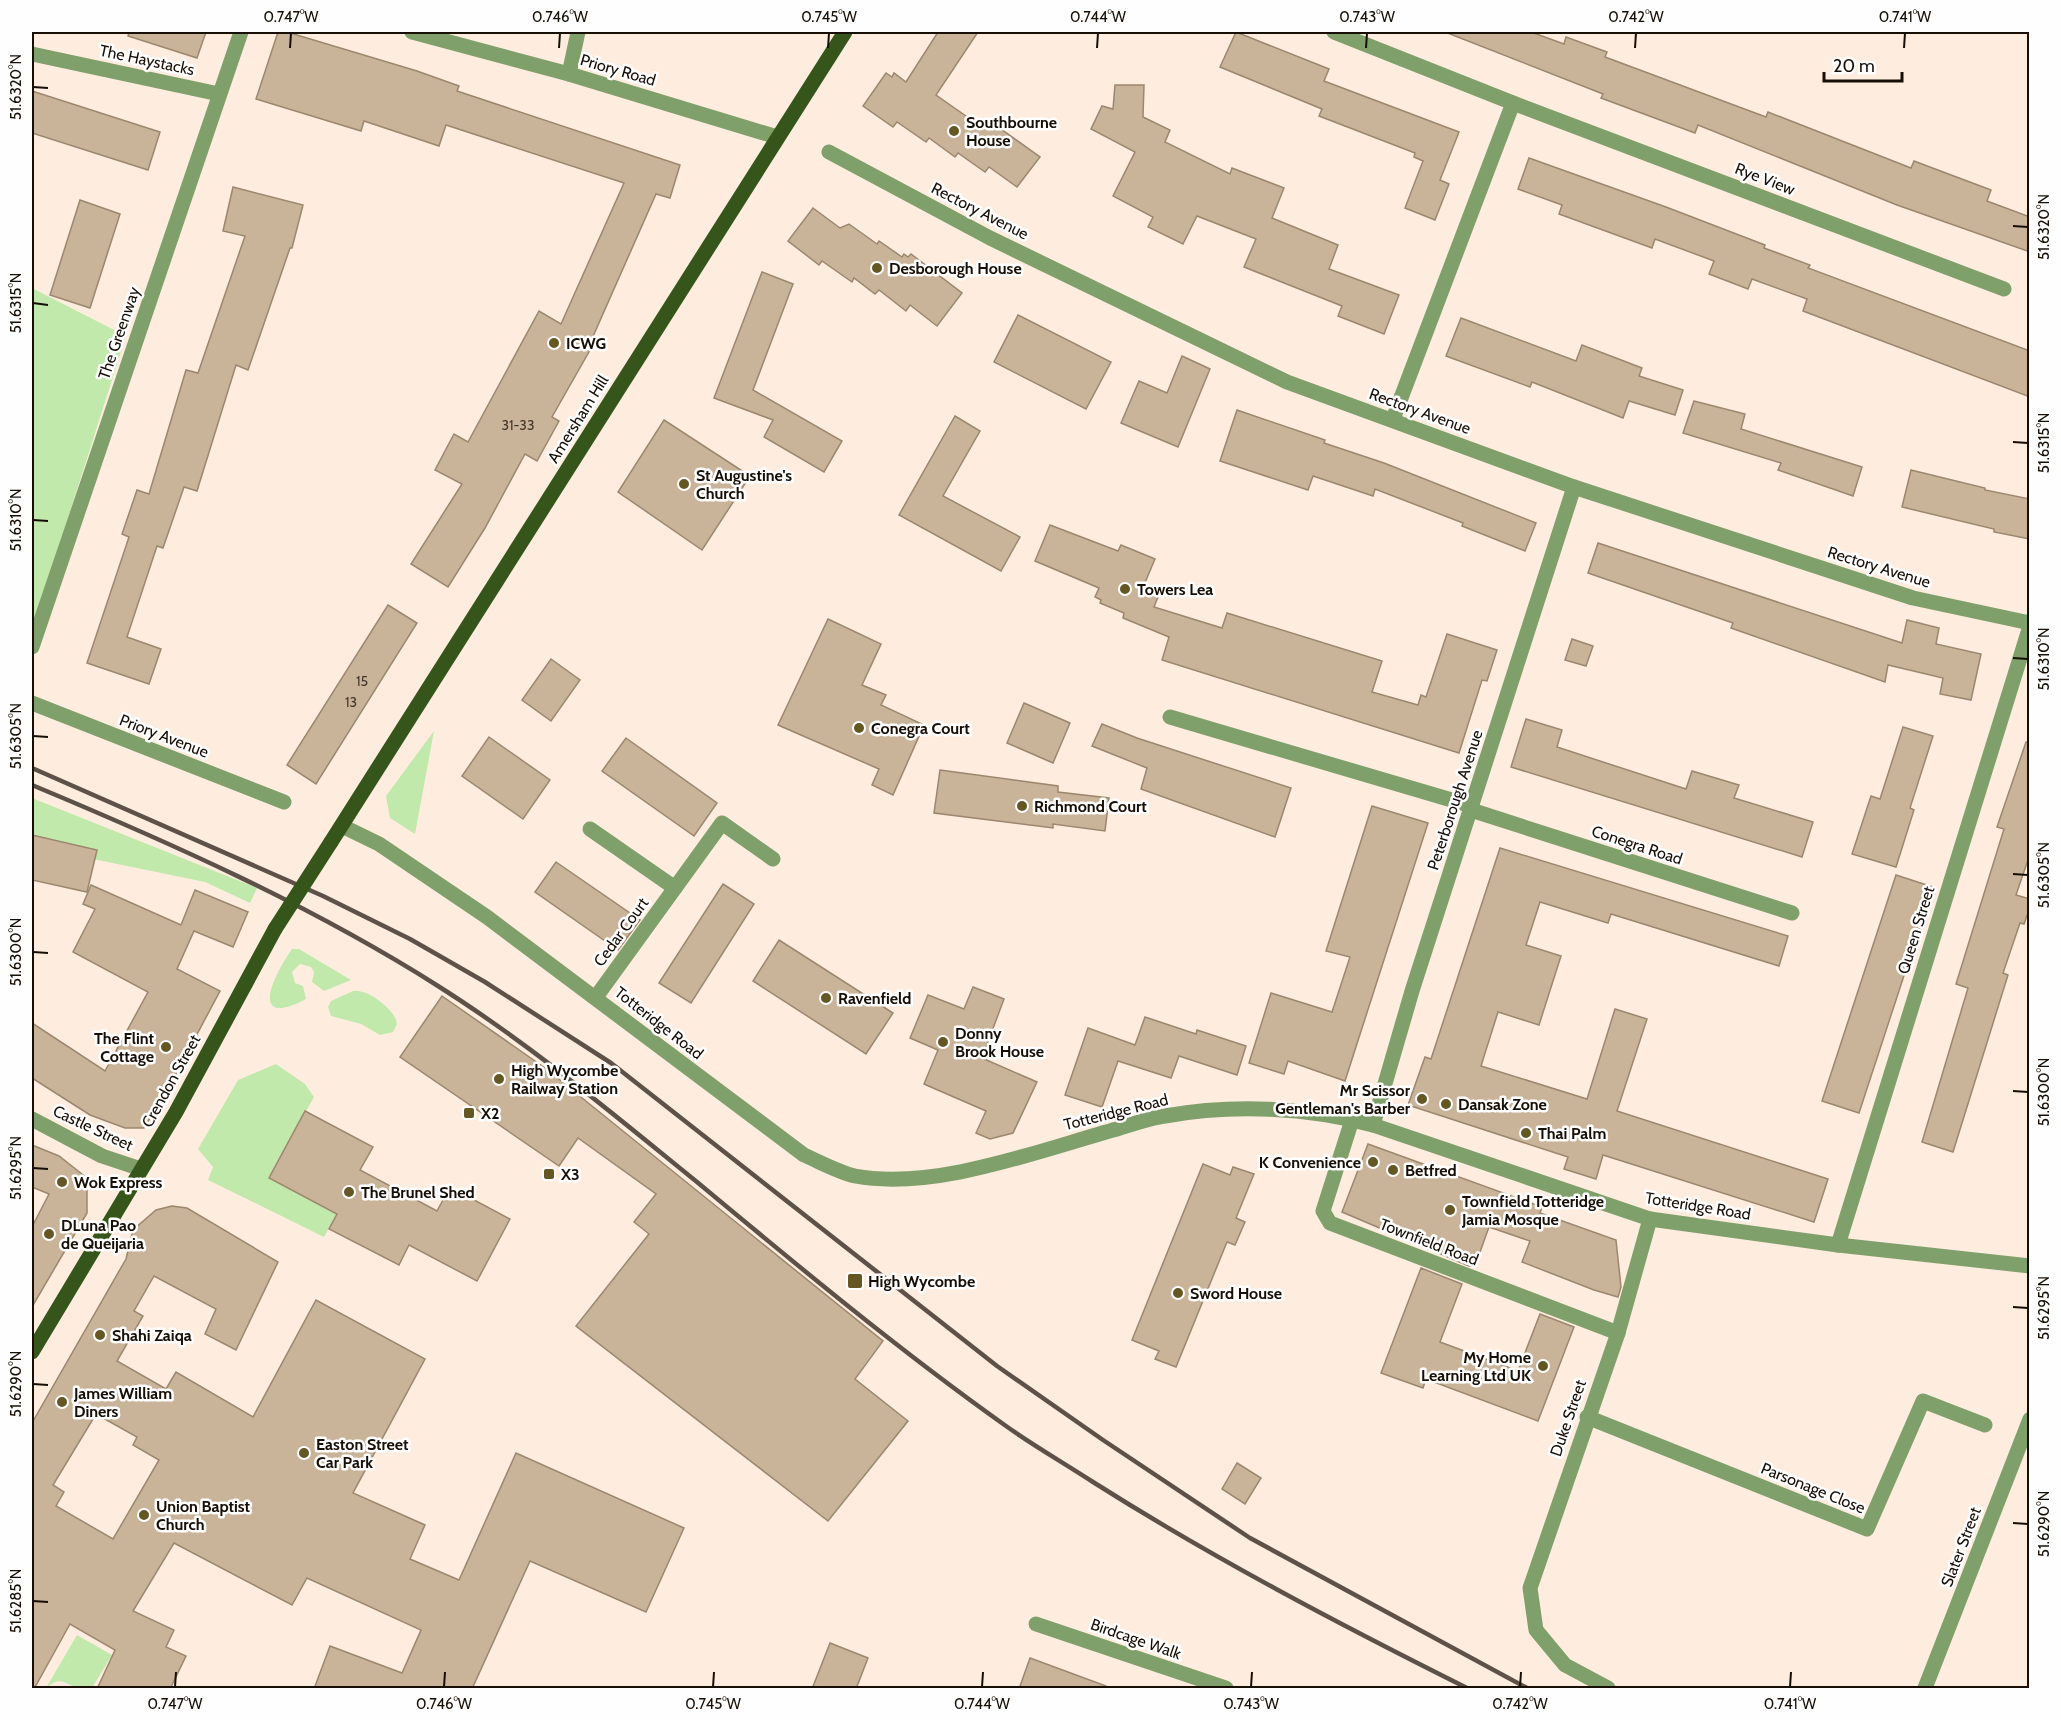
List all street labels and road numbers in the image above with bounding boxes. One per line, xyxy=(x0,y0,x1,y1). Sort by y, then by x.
street label: The Haystacks xyxy=(98,41,196,79)
street label: Priory Road xyxy=(578,50,658,90)
street label: Rye View xyxy=(1732,159,1798,199)
street label: Rectory Avenue xyxy=(928,178,1032,244)
street label: The Greenway xyxy=(94,284,144,382)
street label: Amersham Hill xyxy=(543,371,613,466)
street label: Rectory Avenue xyxy=(1367,384,1473,438)
street label: Rectory Avenue xyxy=(1825,542,1933,592)
street label: Priory Avenue xyxy=(117,710,211,762)
street label: Peterborough Avenue xyxy=(1423,727,1487,873)
street label: Conegra Road xyxy=(1589,821,1685,869)
street label: Queen Street xyxy=(1894,883,1939,976)
street label: Cedar Court xyxy=(590,893,653,970)
street label: Totteridge Road xyxy=(611,983,707,1063)
street label: Crendon Street xyxy=(138,1031,205,1131)
street label: Totteridge Road xyxy=(1062,1090,1170,1134)
street label: Castle Street xyxy=(50,1101,137,1155)
street label: Totteridge Road xyxy=(1644,1188,1752,1224)
street label: Townfield Road xyxy=(1377,1214,1481,1270)
street label: Duke Street xyxy=(1546,1377,1590,1459)
street label: Parsonage Close xyxy=(1758,1458,1868,1518)
street label: Slater Street xyxy=(1937,1504,1985,1590)
street label: Birdcage Walk xyxy=(1088,1615,1185,1664)

